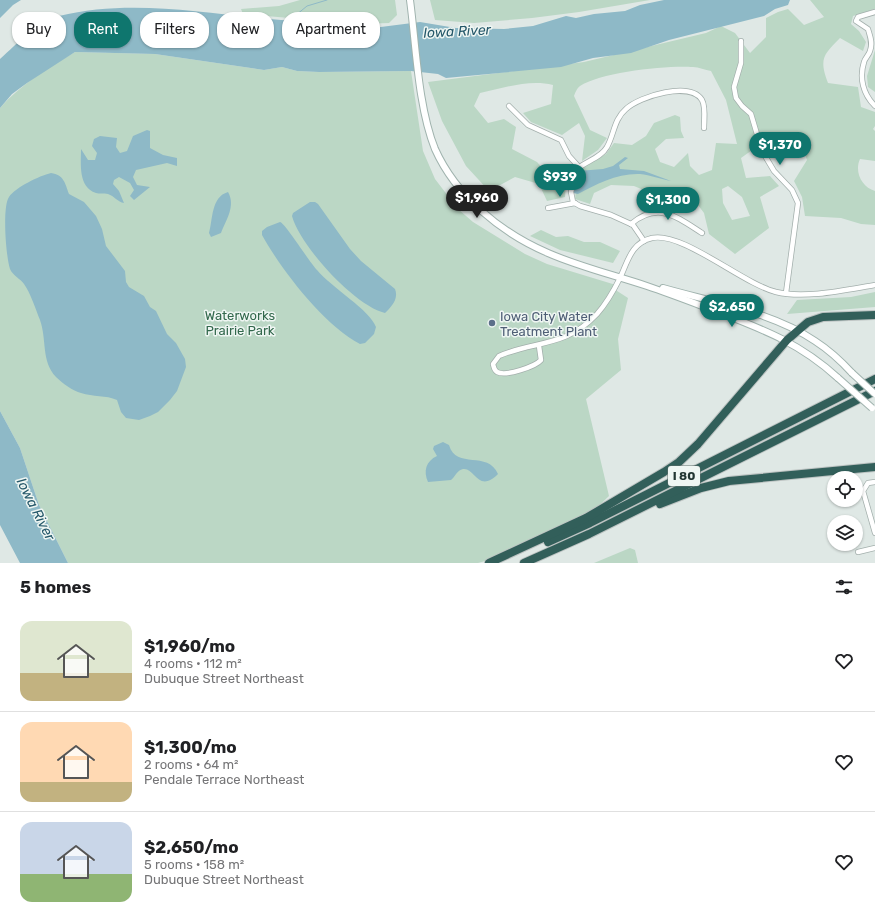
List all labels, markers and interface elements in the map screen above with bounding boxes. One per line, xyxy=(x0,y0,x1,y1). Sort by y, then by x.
chip: Buy xyxy=(12,12,66,48)
chip: Rent xyxy=(74,12,132,48)
chip: Filters xyxy=(140,12,209,48)
chip: New xyxy=(217,12,274,48)
chip: Apartment xyxy=(282,12,380,48)
water label: Iowa River xyxy=(423,21,492,42)
pin: $1,370 xyxy=(747,132,813,166)
text: $1,370 xyxy=(758,137,802,152)
pin: $939 xyxy=(536,164,584,198)
text: $939 xyxy=(543,169,577,184)
pin: $1,960 xyxy=(444,185,510,219)
pin: $1,300 xyxy=(635,187,701,221)
text: $1,960 xyxy=(455,190,499,205)
text: $1,300 xyxy=(645,192,691,207)
pin: $2,650 xyxy=(699,294,765,328)
text: $2,650 xyxy=(709,299,755,314)
park label: Waterworks Prairie Park xyxy=(205,308,276,338)
place label: Iowa City Water Treatment Plant xyxy=(500,309,597,339)
marker: Iowa City Water Treatment Plant xyxy=(487,318,497,328)
road number: I 80 xyxy=(668,466,700,486)
map controls xyxy=(827,471,863,551)
button: locate xyxy=(827,471,863,507)
water label: Iowa River xyxy=(13,475,59,544)
button: layers xyxy=(827,515,863,551)
icon: filters xyxy=(833,576,855,598)
text: 5 homes xyxy=(20,577,91,597)
text: $1,960/mo xyxy=(144,636,235,656)
icon: home xyxy=(52,637,100,685)
icon: heart xyxy=(833,650,855,672)
text: 4 rooms · 112 m² xyxy=(144,656,242,671)
text: Dubuque Street Northeast xyxy=(144,671,304,686)
text: $1,300/mo xyxy=(144,737,237,757)
icon: home xyxy=(52,738,100,786)
icon: heart xyxy=(833,751,855,773)
text: 2 rooms · 64 m² xyxy=(144,757,239,772)
text: Pendale Terrace Northeast xyxy=(144,772,304,787)
text: $2,650/mo xyxy=(144,837,239,857)
icon: home xyxy=(52,838,100,886)
icon: heart xyxy=(833,851,855,873)
text: 5 rooms · 158 m² xyxy=(144,857,244,872)
text: Dubuque Street Northeast xyxy=(144,872,304,887)

